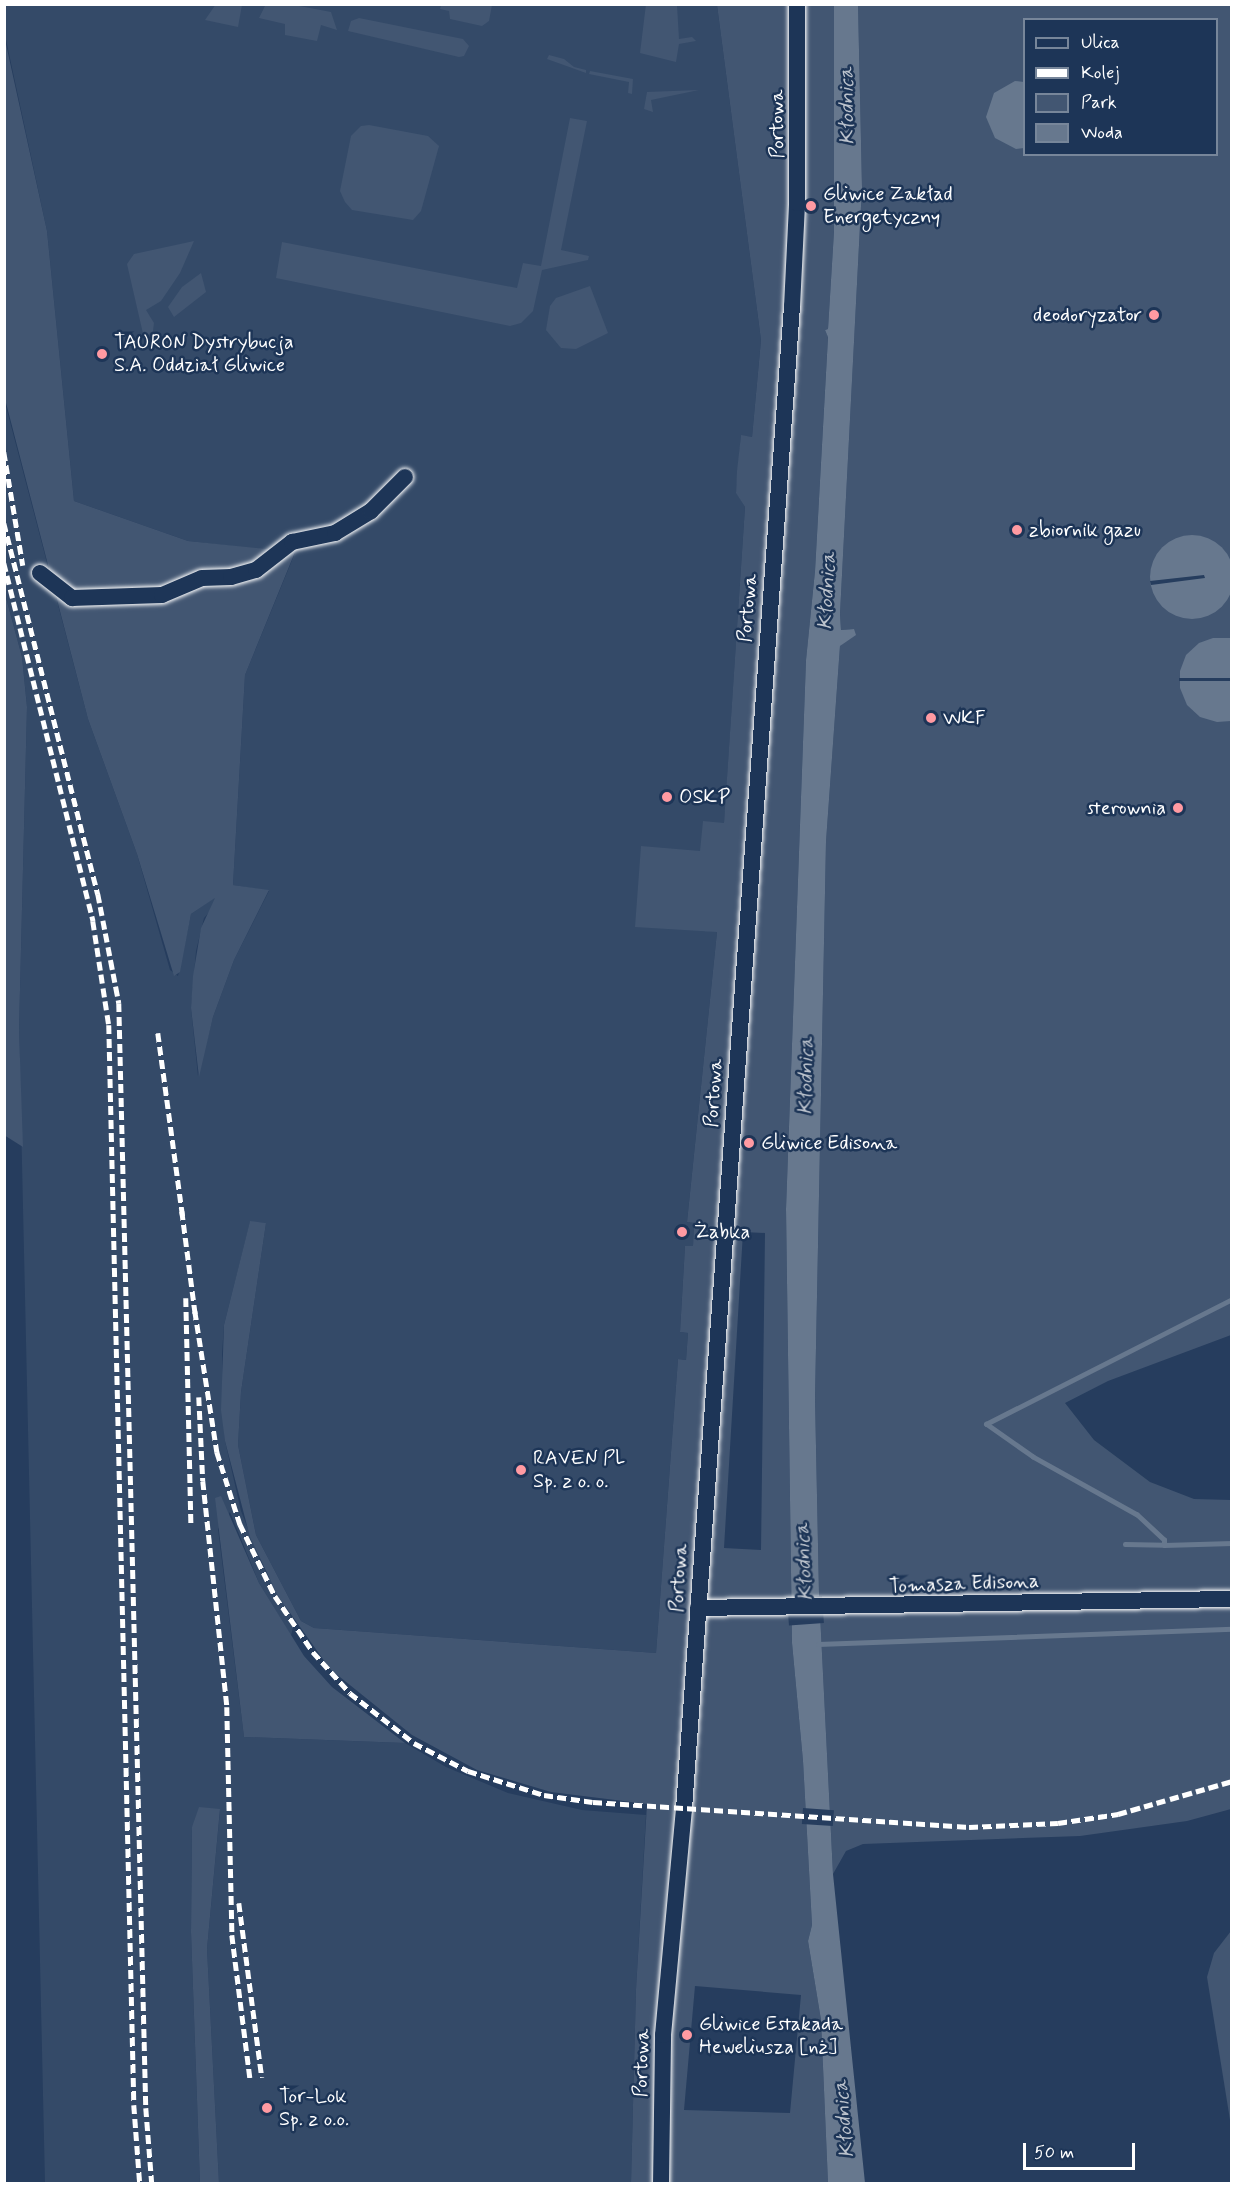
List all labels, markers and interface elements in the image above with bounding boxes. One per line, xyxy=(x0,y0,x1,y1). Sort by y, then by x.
legend xyxy=(1023,18,1218,156)
text: Ulica xyxy=(1081,31,1120,55)
text: Kolej xyxy=(1081,61,1119,85)
water label: Kłodnica xyxy=(834,67,860,145)
street label: Portowa xyxy=(765,90,789,158)
text: Park xyxy=(1081,91,1117,115)
text: Woda xyxy=(1081,121,1123,145)
place label: Gliwice Zakład Energetyczny xyxy=(823,183,953,230)
marker: Gliwice Zakład Energetyczny xyxy=(804,199,818,213)
place label: deodoryzator xyxy=(1033,303,1142,327)
marker: deodoryzator xyxy=(1147,308,1161,322)
place label: TAURON Dystrybucja S.A. Oddział Gliwice xyxy=(114,330,294,377)
marker: TAURON Dystrybucja S.A. Oddział Gliwice xyxy=(95,347,109,361)
place label: zbiornik gazu xyxy=(1029,518,1140,542)
marker: zbiornik gazu xyxy=(1010,523,1024,537)
water label: Kłodnica xyxy=(812,551,842,631)
street label: Portowa xyxy=(733,573,763,643)
place label: WKF xyxy=(943,706,986,730)
marker: WKF xyxy=(924,711,938,725)
place label: OSKP xyxy=(679,785,730,809)
marker: OSKP xyxy=(660,790,674,804)
place label: sterownia xyxy=(1087,796,1166,820)
marker: sterownia xyxy=(1171,801,1185,815)
water label: Kłodnica xyxy=(793,1037,819,1115)
street label: Portowa xyxy=(700,1058,728,1128)
place label: Gliwice Edisona xyxy=(761,1131,896,1155)
marker: Gliwice Edisona xyxy=(742,1136,756,1150)
place label: Żabka xyxy=(694,1220,750,1244)
marker: Żabka xyxy=(675,1225,689,1239)
place label: RAVEN PL Sp. z o. o. xyxy=(533,1446,625,1493)
marker: RAVEN PL Sp. z o. o. xyxy=(514,1463,528,1477)
water label: Kłodnica xyxy=(789,1522,819,1602)
street label: Portowa xyxy=(665,1543,693,1613)
street label: Tomasza Edisona xyxy=(888,1569,1040,1599)
place label: Gliwice Estakada Heweliusza [nż] xyxy=(699,2012,843,2059)
street label: Portowa xyxy=(629,2028,655,2098)
marker: Gliwice Estakada Heweliusza [nż] xyxy=(680,2028,694,2042)
water label: Kłodnica xyxy=(828,2079,860,2159)
place label: Tor-Lok Sp. z o.o. xyxy=(279,2084,349,2131)
marker: Tor-Lok Sp. z o.o. xyxy=(260,2101,274,2115)
scale bar xyxy=(1026,2131,1138,2169)
text: 50 m xyxy=(1034,2141,1074,2165)

